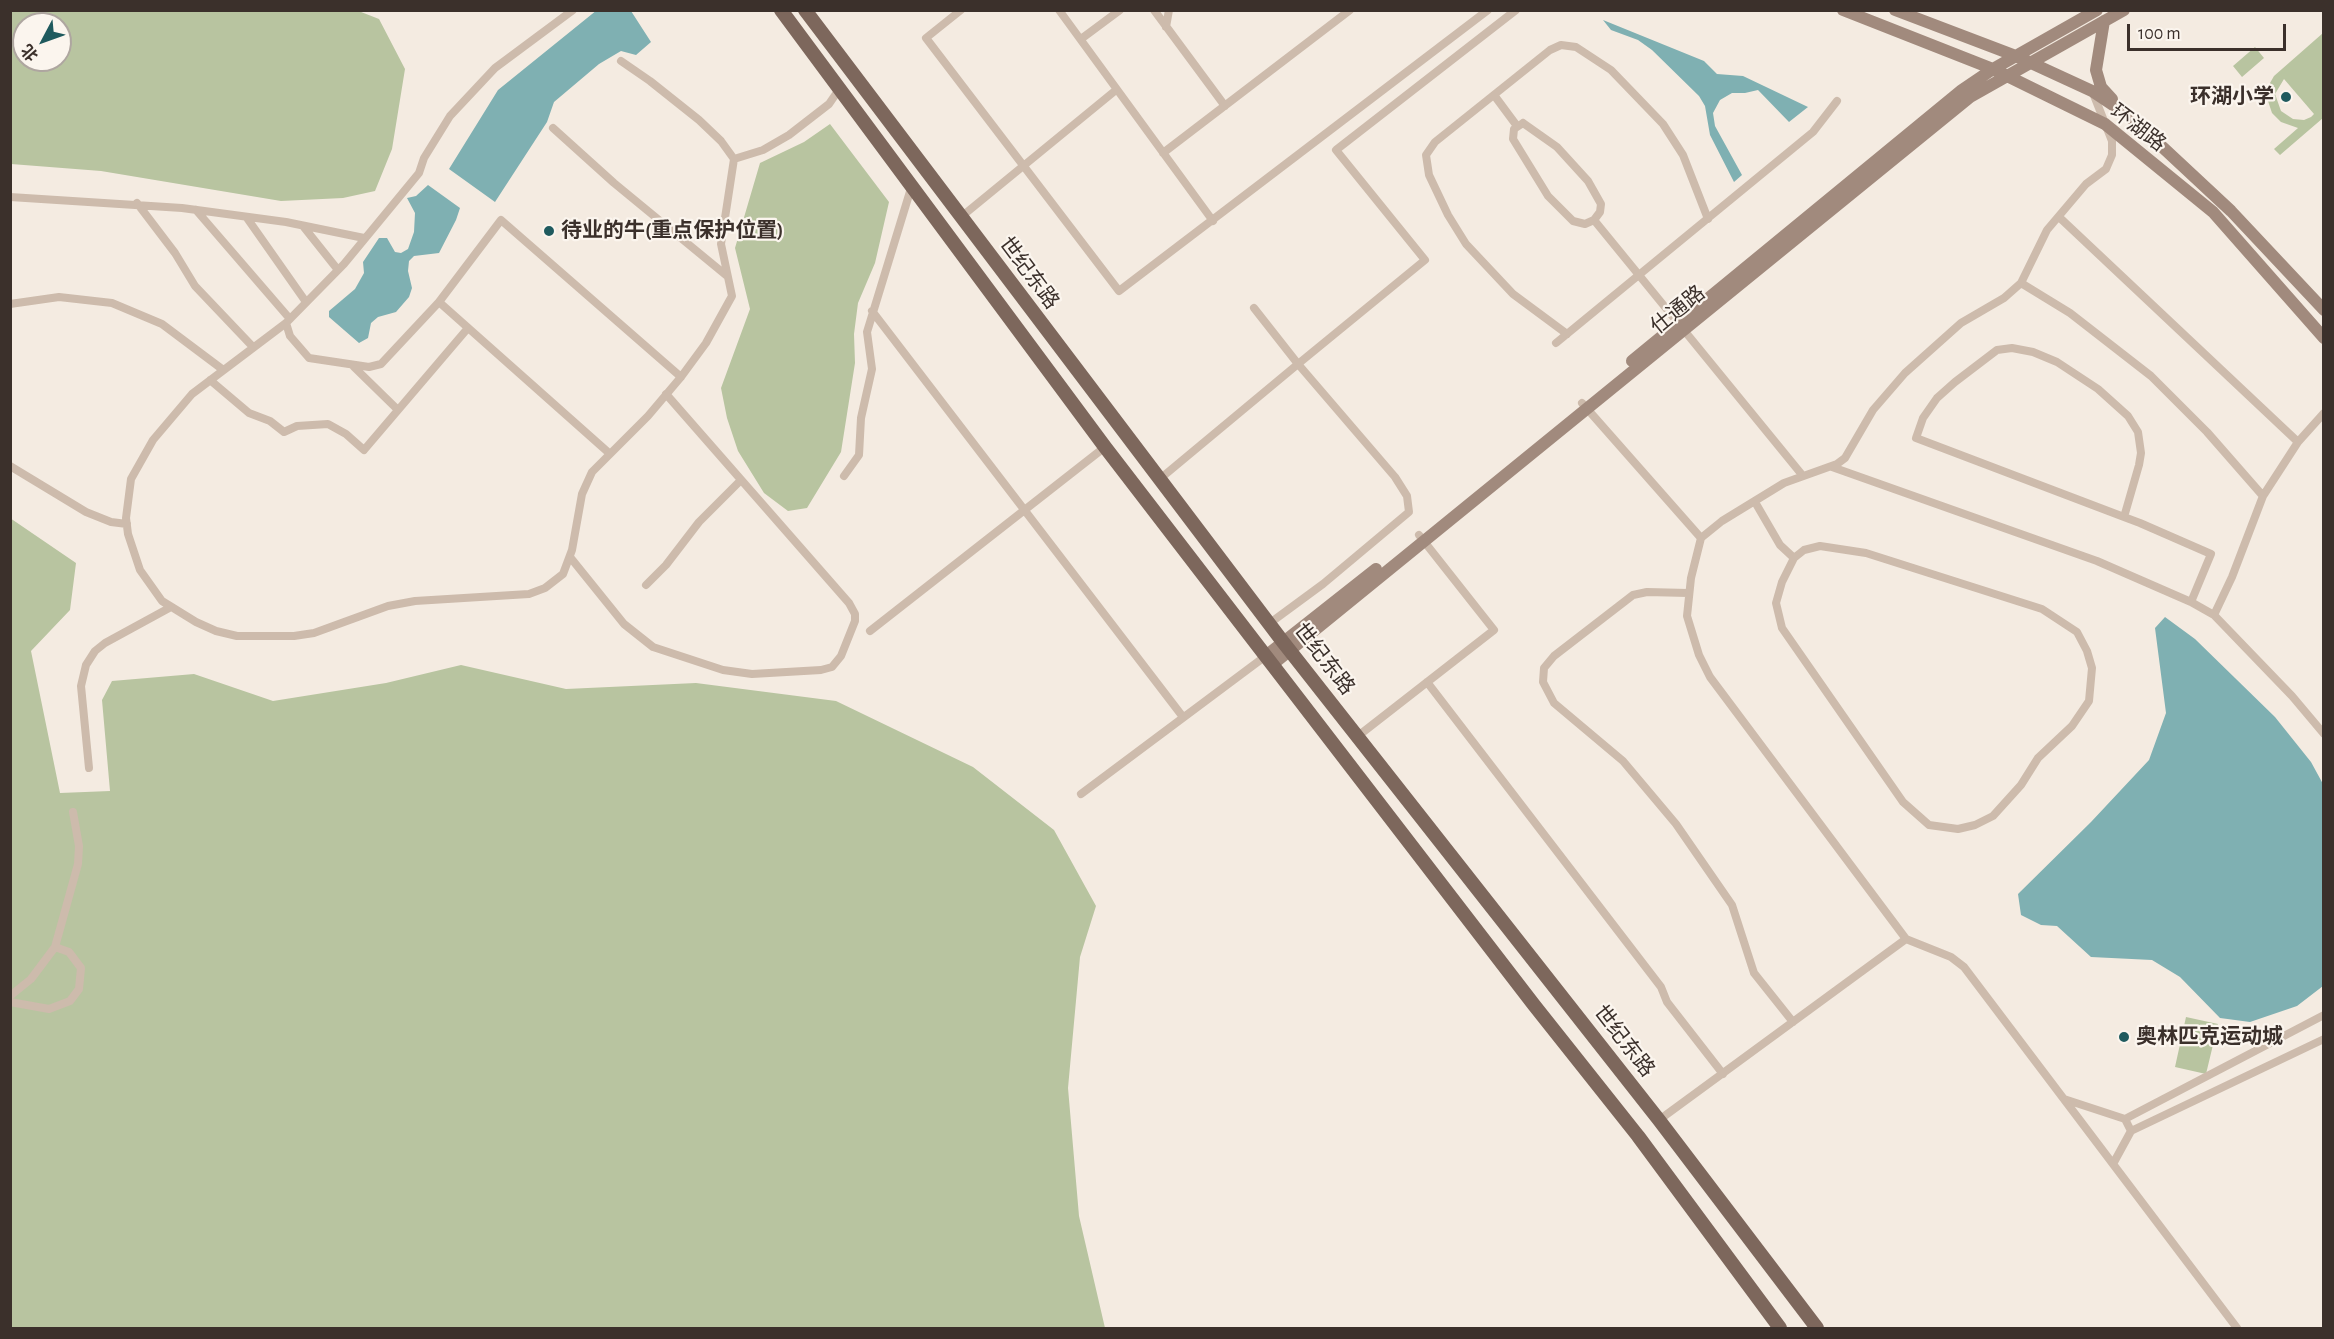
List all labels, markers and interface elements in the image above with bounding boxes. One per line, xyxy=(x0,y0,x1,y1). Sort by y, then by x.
north arrow xyxy=(12,12,72,72)
scale bar xyxy=(2130,12,2289,50)
text: 100 m xyxy=(2138,25,2181,43)
text: 北 xyxy=(19,41,41,64)
place label: 环湖小学 xyxy=(2190,84,2274,110)
marker: 环湖小学 xyxy=(2279,90,2293,104)
street label: 环湖路 xyxy=(2105,99,2171,157)
place label: 待业的牛(重点保护位置) xyxy=(561,218,783,244)
marker: 待业的牛(重点保护位置) xyxy=(542,224,556,238)
street label: 世纪东路 xyxy=(994,232,1064,314)
street label: 仕通路 xyxy=(1646,280,1710,340)
street label: 世纪东路 xyxy=(1288,618,1360,700)
street label: 世纪东路 xyxy=(1588,1000,1660,1082)
place label: 奥林匹克运动城 xyxy=(2136,1024,2283,1050)
marker: 奥林匹克运动城 xyxy=(2117,1030,2131,1044)

